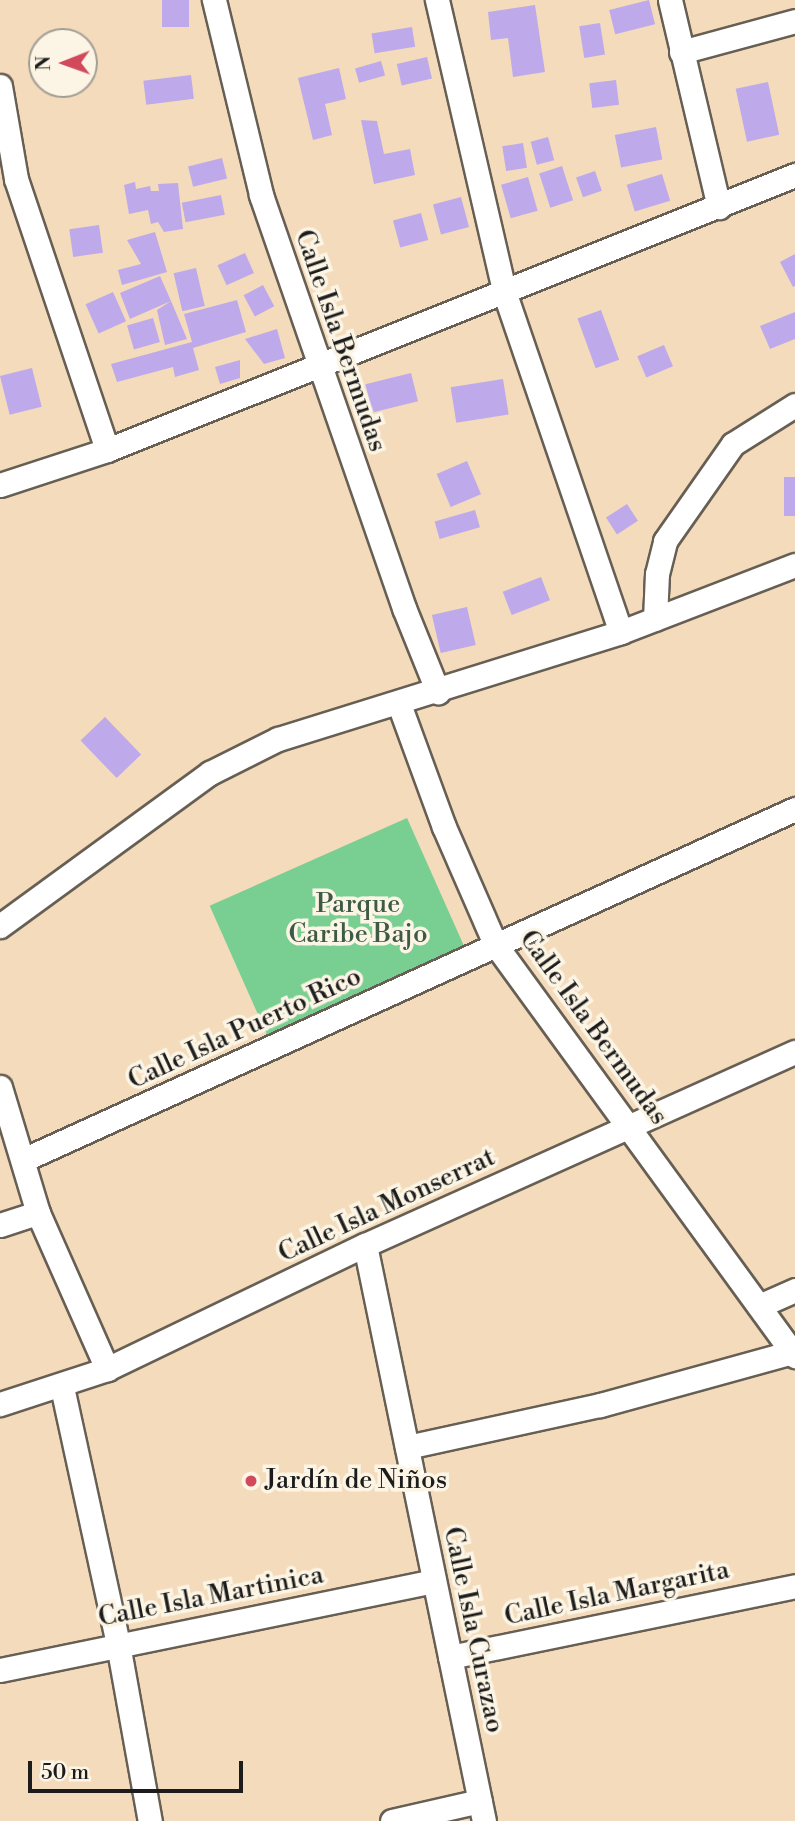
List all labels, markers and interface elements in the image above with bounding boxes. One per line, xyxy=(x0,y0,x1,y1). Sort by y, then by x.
north arrow xyxy=(28,28,98,98)
text: N xyxy=(32,56,56,71)
street label: Calle Isla Bermudas xyxy=(287,226,393,456)
park label: Parque Caribe Bajo xyxy=(288,889,428,950)
street label: Calle Isla Bermudas xyxy=(512,925,674,1131)
street label: Calle Isla Puerto Rico xyxy=(124,961,366,1097)
street label: Calle Isla Monserrat xyxy=(274,1142,500,1270)
place label: Jardín de Niños xyxy=(265,1465,447,1497)
marker: Jardín de Niños xyxy=(243,1473,259,1489)
street label: Calle Isla Curazao xyxy=(436,1524,510,1736)
street label: Calle Isla Margarita xyxy=(502,1555,732,1633)
street label: Calle Isla Martinica xyxy=(96,1560,326,1634)
scale bar xyxy=(32,1748,247,1792)
text: 50 m xyxy=(41,1760,89,1786)

